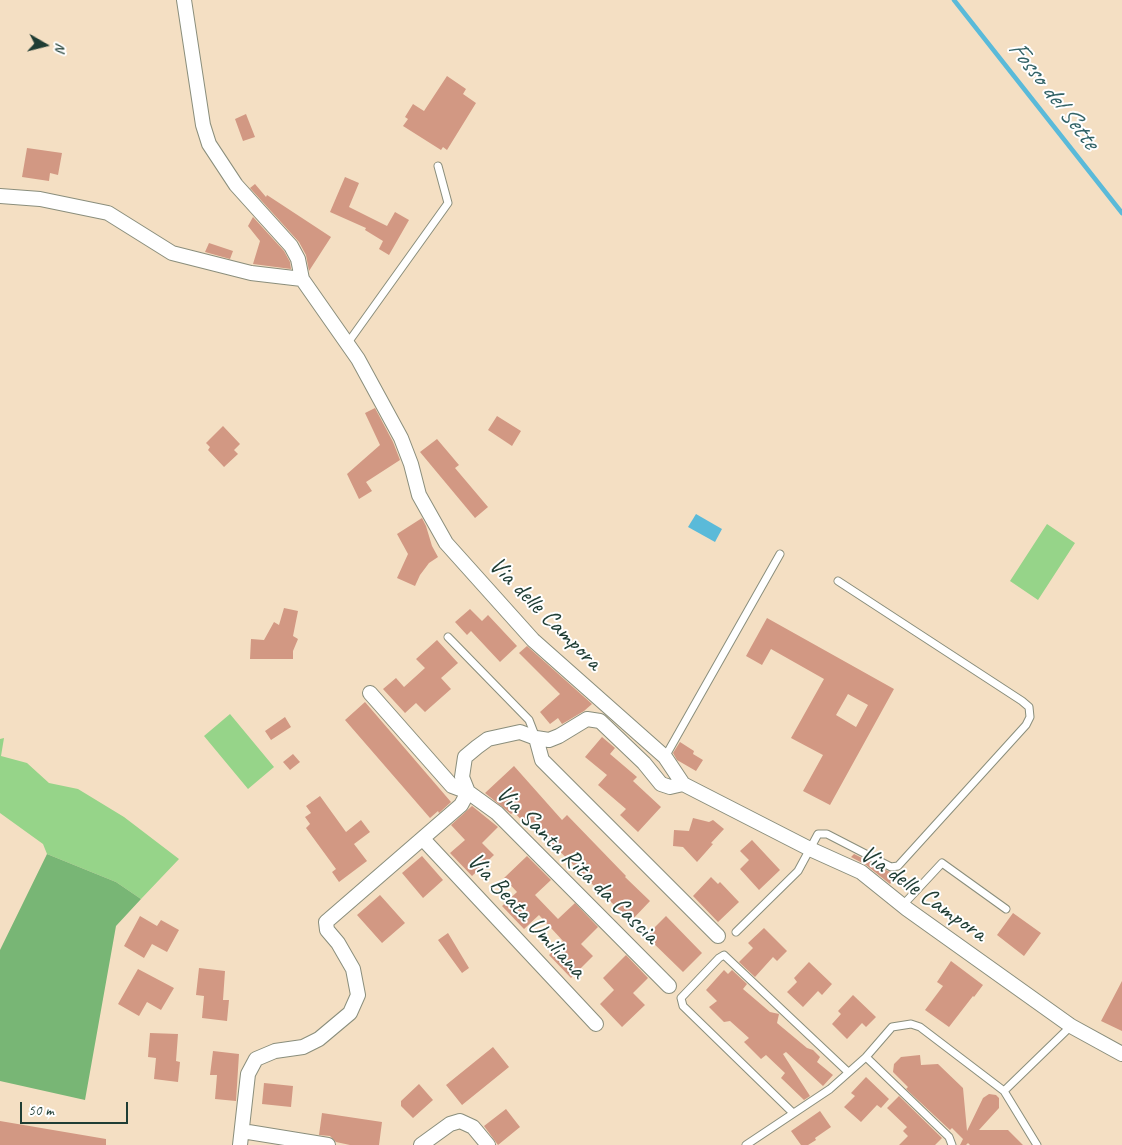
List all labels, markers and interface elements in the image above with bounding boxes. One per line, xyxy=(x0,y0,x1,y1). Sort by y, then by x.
north arrow xyxy=(20,20,70,70)
water label: Fosso del Sette xyxy=(1001,34,1105,156)
text: N xyxy=(51,42,69,53)
street label: Via delle Campora xyxy=(482,551,608,677)
street label: Via Santa Rita da Cascia xyxy=(489,779,665,951)
street label: Via delle Campora xyxy=(854,839,992,949)
street label: Via Beata Umiliana xyxy=(460,847,592,985)
scale bar xyxy=(22,1092,130,1124)
text: 50 m xyxy=(28,1101,54,1120)

